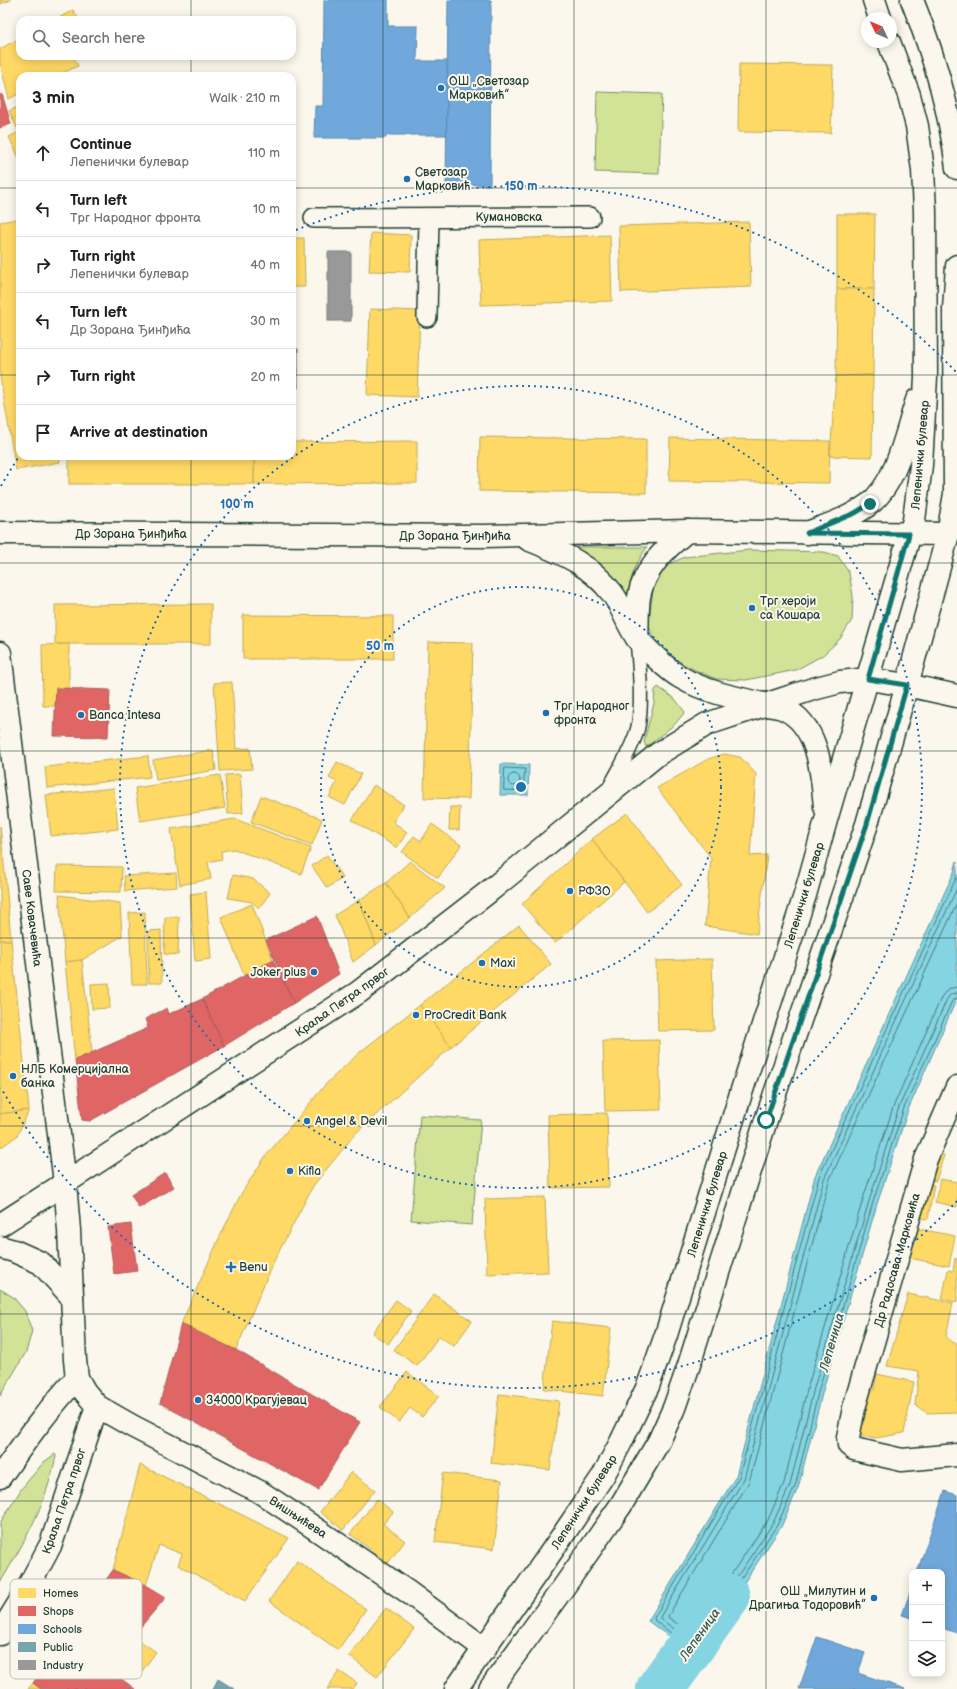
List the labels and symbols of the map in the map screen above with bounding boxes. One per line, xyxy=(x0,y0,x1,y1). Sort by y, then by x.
north arrow xyxy=(861,12,897,48)
place label: ОШ „Светозар Марковић” xyxy=(449,74,529,103)
marker: ОШ „Светозар Марковић” xyxy=(436,83,446,93)
place label: Светозар Марковић xyxy=(415,165,470,194)
marker: Светозар Марковић xyxy=(402,174,412,184)
text: 150 m xyxy=(505,179,537,194)
street label: Кумановска xyxy=(476,210,542,225)
street label: Лепенички булевар xyxy=(908,400,933,511)
route end xyxy=(861,495,879,513)
text: 100 m xyxy=(220,497,254,512)
street label: Др Зорана Ђинђића xyxy=(75,527,187,542)
street label: Др Зорана Ђинђића xyxy=(399,529,511,544)
place label: Трг хероји са Кошара xyxy=(760,594,820,623)
marker: Трг хероји са Кошара xyxy=(747,603,757,613)
text: 50 m xyxy=(366,639,394,654)
place label: Трг Народног фронта xyxy=(554,699,630,728)
place label: Banca Intesa xyxy=(89,708,161,723)
marker: Трг Народног фронта xyxy=(541,708,551,718)
marker: Banca Intesa xyxy=(76,710,86,720)
centre of rings xyxy=(514,780,528,794)
street label: Лепенички булевар xyxy=(781,840,828,951)
street label: Саве Ковачевића xyxy=(18,869,45,967)
place label: РФЗО xyxy=(578,884,611,899)
marker: РФЗО xyxy=(565,886,575,896)
place label: Maxi xyxy=(490,956,516,971)
marker: Maxi xyxy=(477,958,487,968)
street label: Краља Петра првог xyxy=(292,964,392,1040)
place label: Joker plus xyxy=(251,965,306,980)
marker: Joker plus xyxy=(309,967,319,977)
place label: ProCredit Bank xyxy=(424,1008,507,1023)
marker: ProCredit Bank xyxy=(411,1010,421,1020)
place label: НЛБ Комерцијална банка xyxy=(21,1062,129,1091)
marker: НЛБ Комерцијална банка xyxy=(8,1071,18,1081)
route start xyxy=(757,1111,775,1129)
place label: Angel & Devil xyxy=(315,1114,387,1129)
marker: Angel & Devil xyxy=(302,1116,312,1126)
street label: Лепенички булевар xyxy=(684,1149,731,1260)
place label: Kifla xyxy=(298,1164,321,1179)
marker: Kifla xyxy=(285,1166,295,1176)
street label: Др Радосава Марковића xyxy=(871,1191,924,1329)
place label: Benu xyxy=(239,1260,268,1275)
marker: Benu xyxy=(226,1262,236,1272)
water label: Лепеница xyxy=(816,1311,848,1374)
place label: 34000 Крагујевац xyxy=(206,1393,307,1408)
marker: 34000 Крагујевац xyxy=(193,1395,203,1405)
street label: Краља Петра првог xyxy=(39,1446,90,1556)
street label: Лепенички булевар xyxy=(548,1452,621,1553)
street label: Вишњићева xyxy=(266,1493,329,1542)
legend xyxy=(10,1579,142,1679)
place label: ОШ „Милутин и Драгиња Тодоровић” xyxy=(749,1584,866,1613)
text: Homes xyxy=(43,1587,79,1600)
marker: ОШ „Милутин и Драгиња Тодоровић” xyxy=(869,1593,879,1603)
text: Shops xyxy=(43,1605,74,1618)
water label: Лепеница xyxy=(675,1605,724,1665)
text: Schools xyxy=(43,1623,83,1636)
text: Public xyxy=(43,1641,73,1654)
text: Industry xyxy=(43,1659,83,1672)

